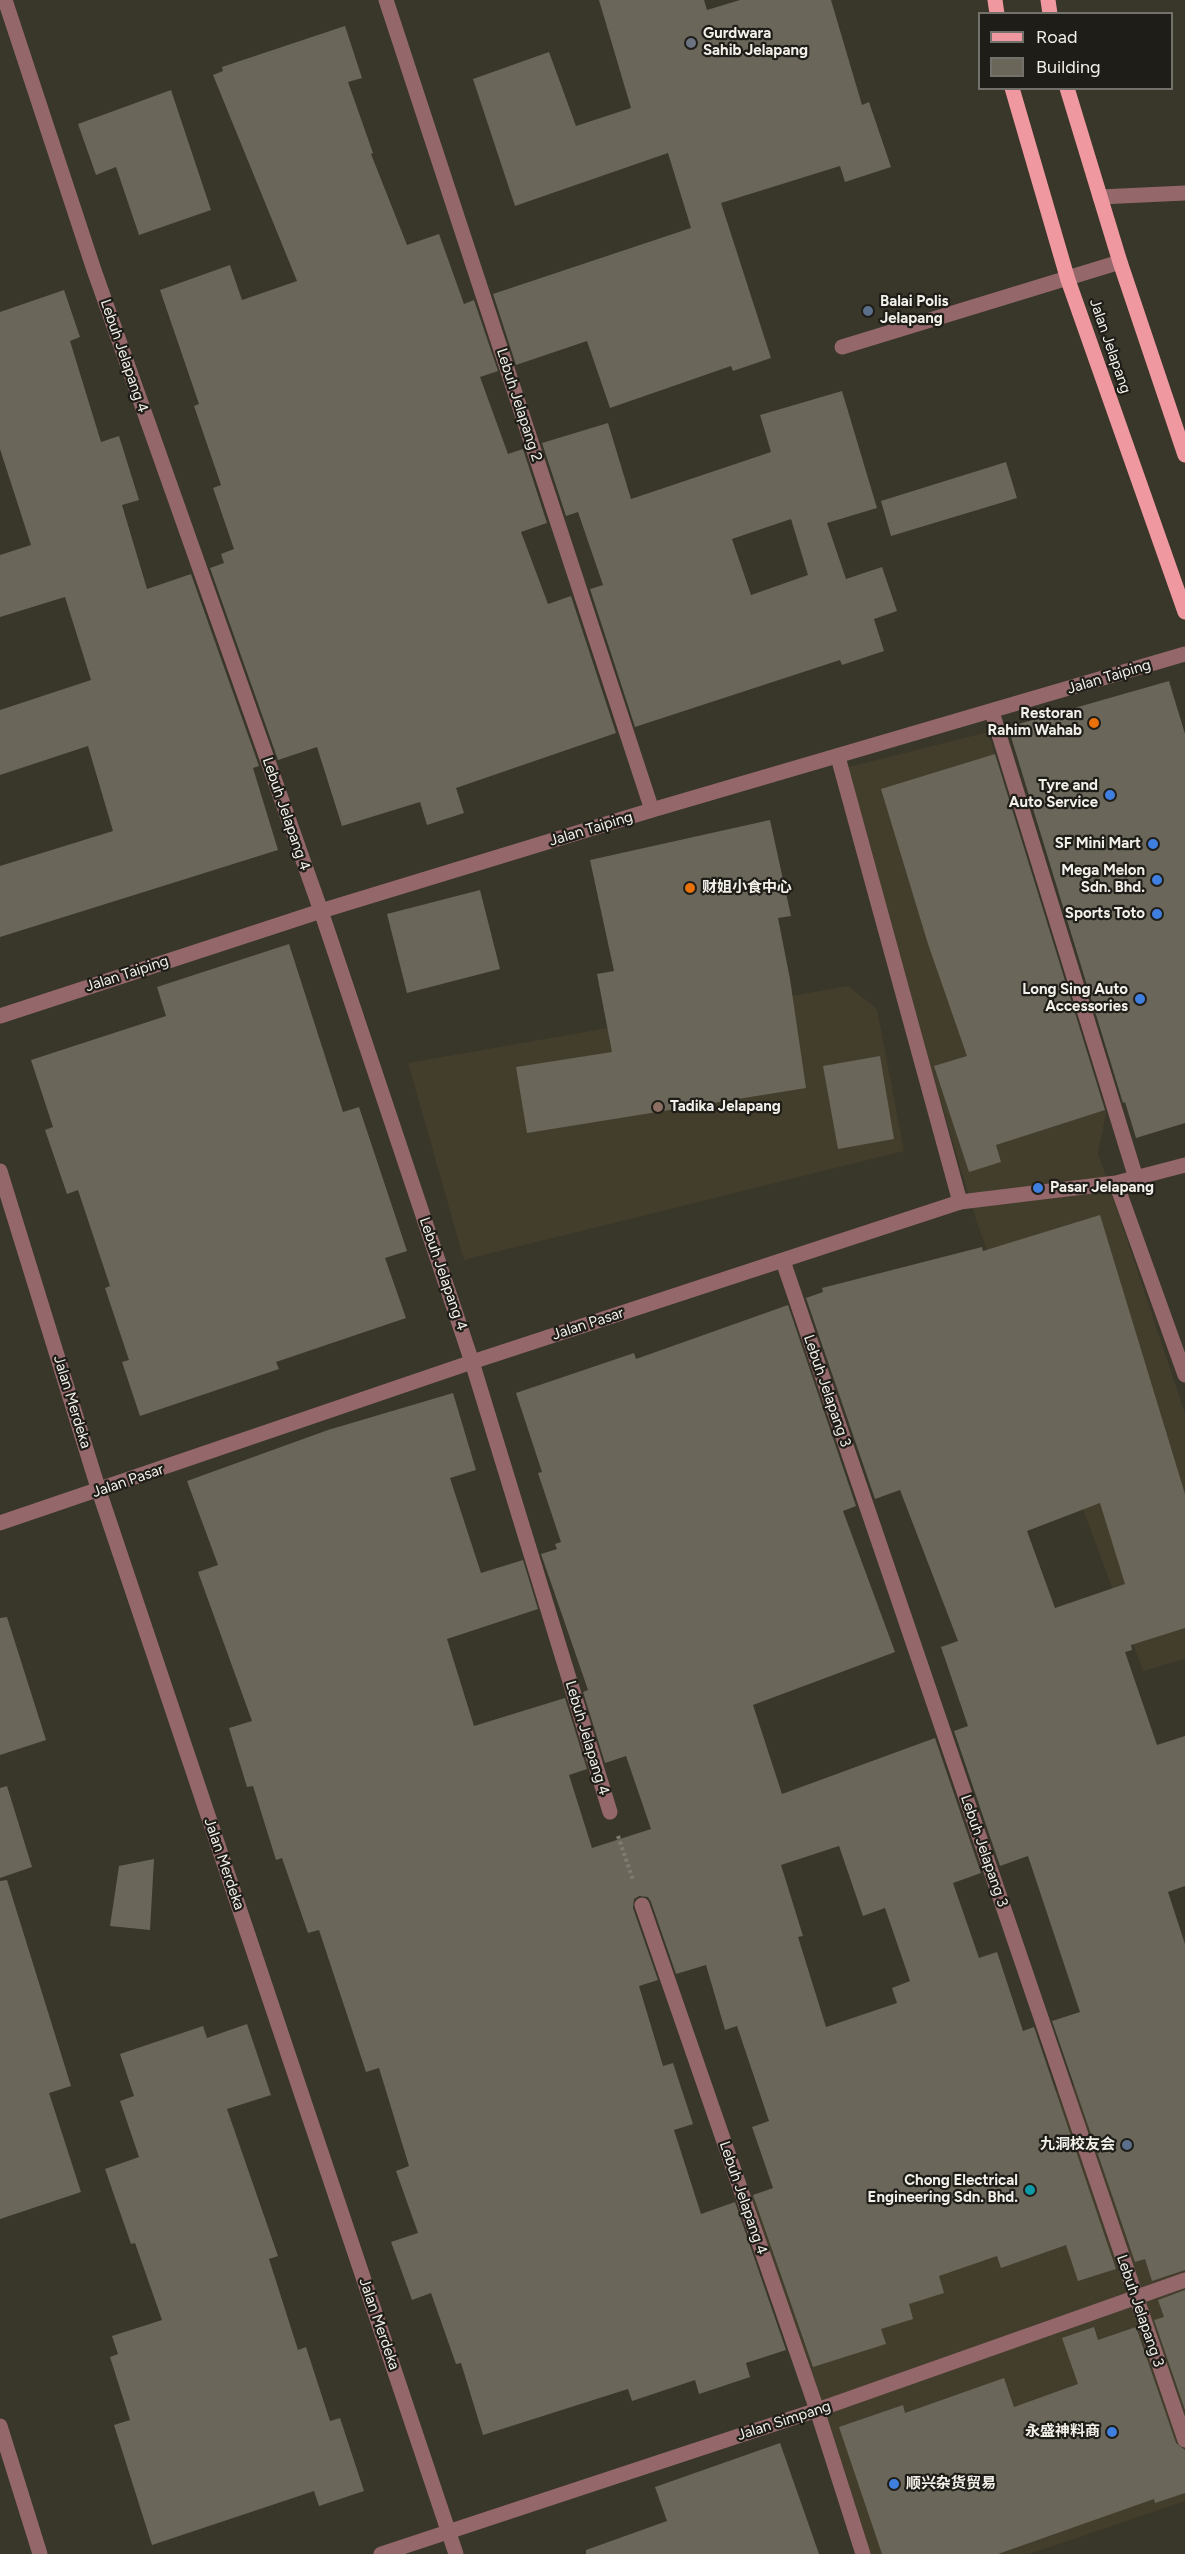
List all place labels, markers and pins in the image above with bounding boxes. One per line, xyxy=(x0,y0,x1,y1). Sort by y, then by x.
place label: Gurdwara Sahib Jelapang xyxy=(703,25,808,60)
marker: Gurdwara Sahib Jelapang xyxy=(684,36,698,50)
place label: Balai Polis Jelapang xyxy=(880,293,949,328)
marker: Balai Polis Jelapang xyxy=(861,304,875,318)
place label: Restoran Rahim Wahab xyxy=(988,705,1082,740)
marker: Restoran Rahim Wahab xyxy=(1087,716,1101,730)
place label: Tyre and Auto Service xyxy=(1009,777,1098,812)
marker: Tyre and Auto Service xyxy=(1103,788,1117,802)
place label: SF Mini Mart xyxy=(1055,835,1141,853)
marker: SF Mini Mart xyxy=(1146,837,1160,851)
place label: Mega Melon Sdn. Bhd. xyxy=(1061,862,1145,897)
marker: Mega Melon Sdn. Bhd. xyxy=(1150,873,1164,887)
place label: 财姐小食中心 xyxy=(702,879,792,897)
marker: 财姐小食中心 xyxy=(683,881,697,895)
place label: Sports Toto xyxy=(1065,905,1145,923)
marker: Sports Toto xyxy=(1150,907,1164,921)
place label: Long Sing Auto Accessories xyxy=(1022,981,1128,1016)
marker: Long Sing Auto Accessories xyxy=(1133,992,1147,1006)
place label: Tadika Jelapang xyxy=(670,1098,781,1116)
marker: Tadika Jelapang xyxy=(651,1100,665,1114)
place label: Pasar Jelapang xyxy=(1050,1179,1154,1197)
marker: Pasar Jelapang xyxy=(1031,1181,1045,1195)
place label: 九洞校友会 xyxy=(1040,2136,1115,2154)
marker: 九洞校友会 xyxy=(1120,2138,1134,2152)
place label: Chong Electrical Engineering Sdn. Bhd. xyxy=(868,2172,1018,2207)
marker: Chong Electrical Engineering Sdn. Bhd. xyxy=(1023,2183,1037,2197)
place label: 永盛神料商 xyxy=(1025,2423,1100,2441)
marker: 永盛神料商 xyxy=(1105,2425,1119,2439)
place label: 顺兴杂货贸易 xyxy=(906,2475,996,2493)
marker: 顺兴杂货贸易 xyxy=(887,2477,901,2491)

